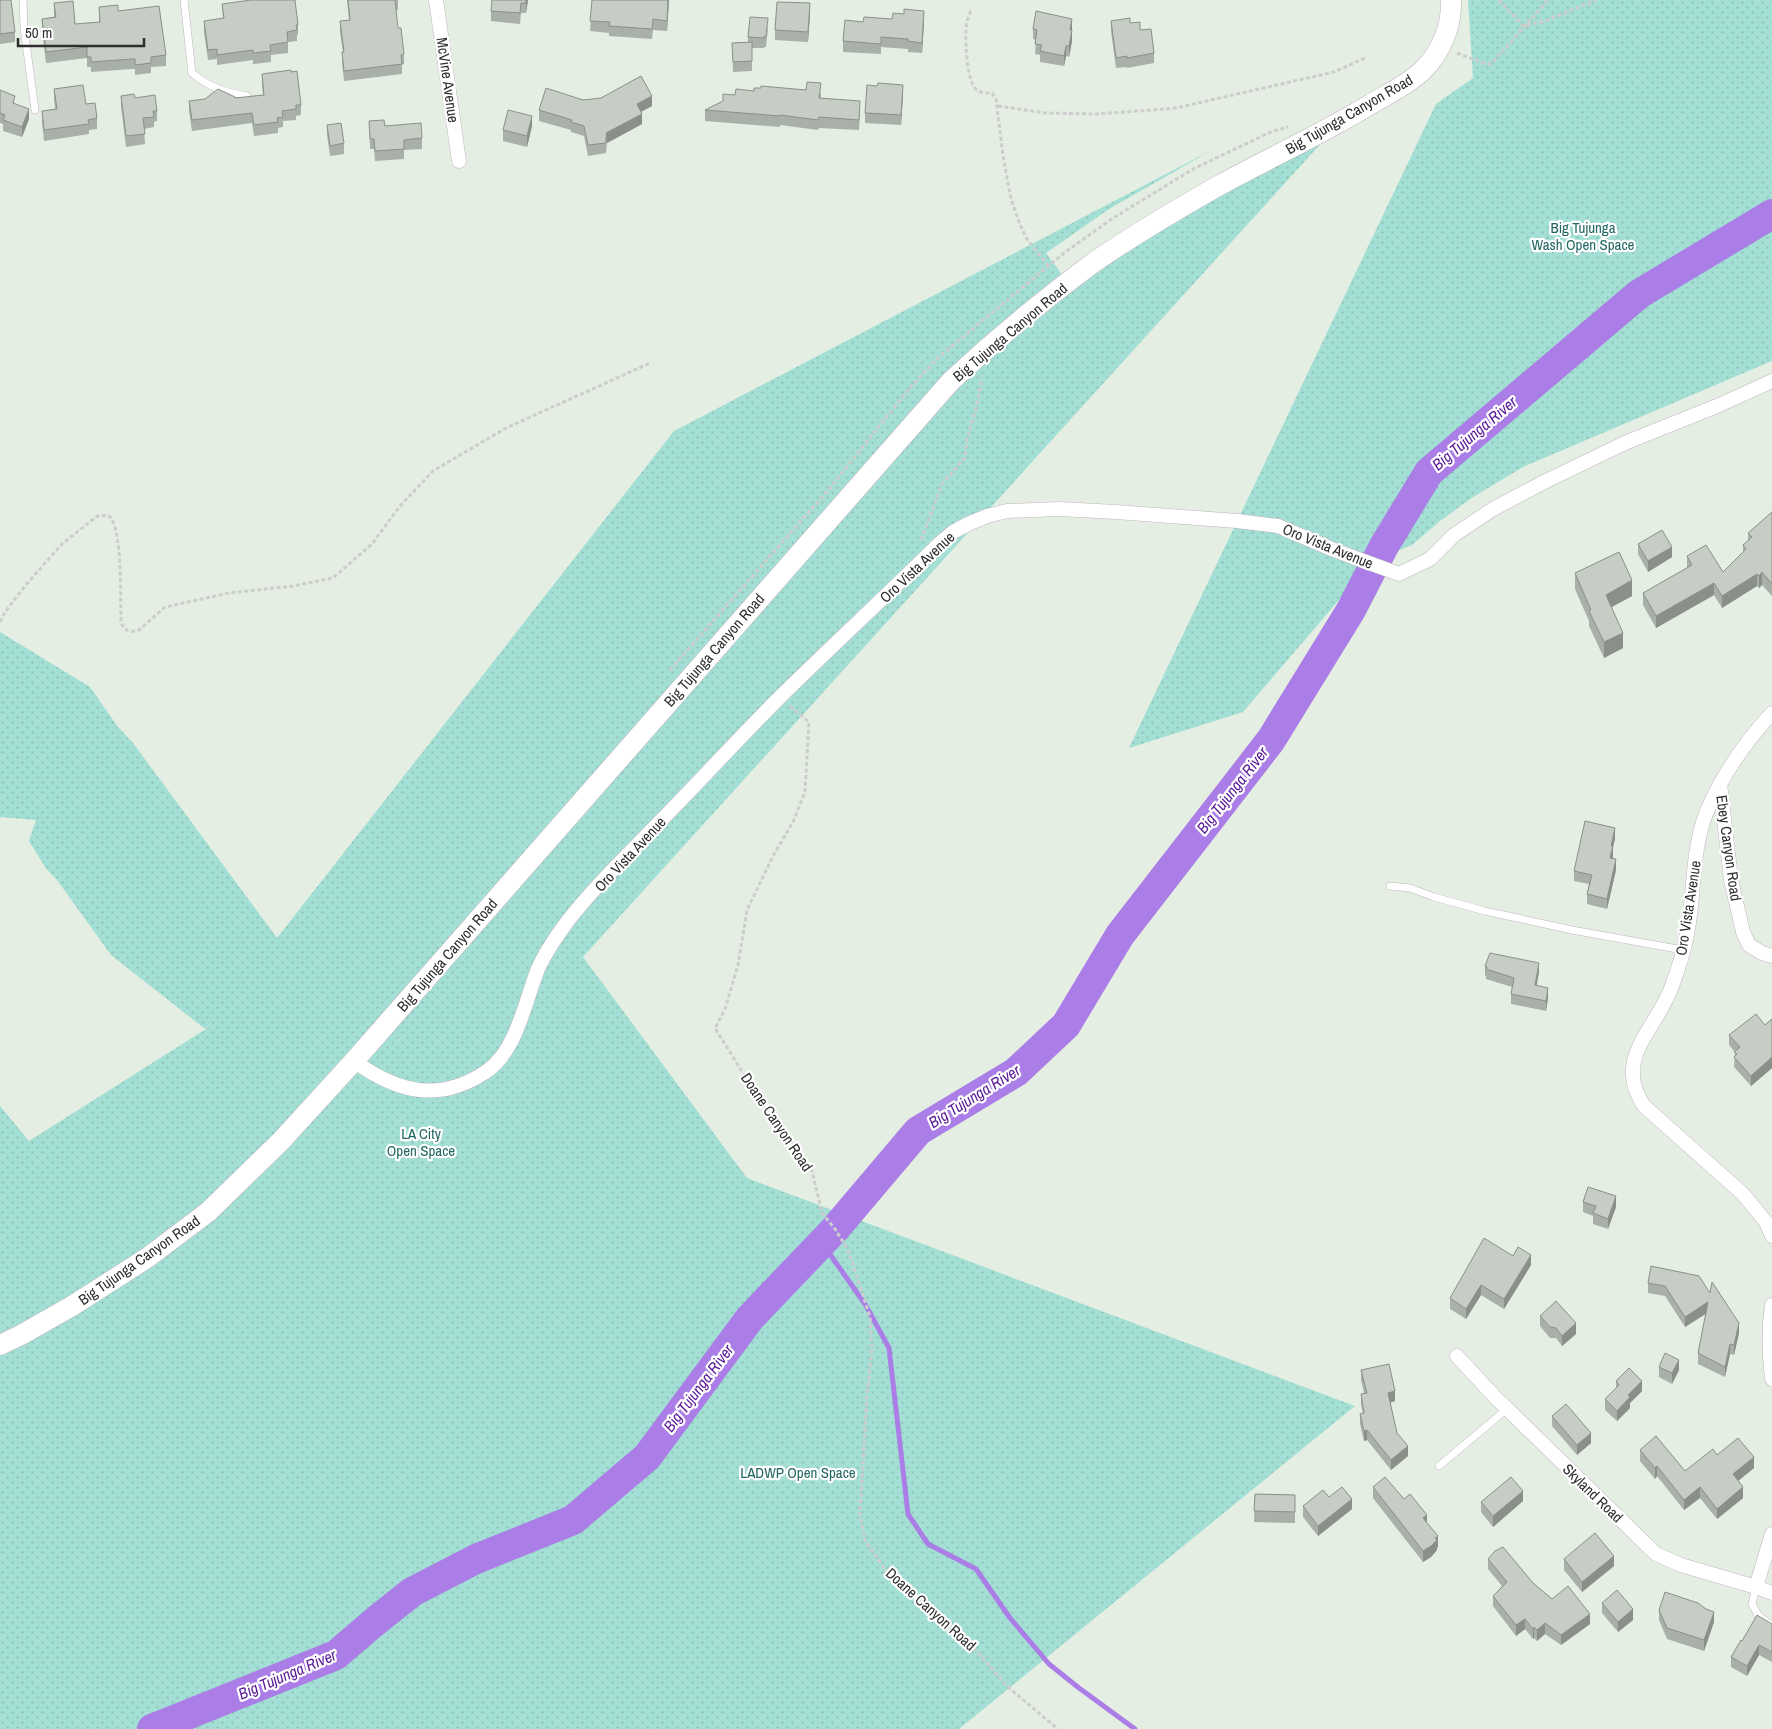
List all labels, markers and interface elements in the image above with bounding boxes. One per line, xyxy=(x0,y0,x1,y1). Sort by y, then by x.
scale bar xyxy=(18,15,144,47)
text: 50 m xyxy=(25,22,52,43)
street label: McVine Avenue xyxy=(432,36,464,124)
street label: Big Tujunga Canyon Road xyxy=(1282,69,1416,159)
park label: Big Tujunga Wash Open Space xyxy=(1532,217,1635,255)
street label: Big Tujunga Canyon Road xyxy=(948,278,1072,386)
water label: Big Tujunga River xyxy=(1427,391,1522,475)
street label: Oro Vista Avenue xyxy=(1280,518,1377,574)
street label: Oro Vista Avenue xyxy=(875,526,959,607)
street label: Big Tujunga Canyon Road xyxy=(659,589,769,711)
water label: Big Tujunga River xyxy=(1191,742,1273,838)
street label: Ebey Canyon Road xyxy=(1711,794,1747,902)
street label: Oro Vista Avenue xyxy=(590,812,671,896)
street label: Oro Vista Avenue xyxy=(1670,859,1706,957)
street label: Big Tujunga Canyon Road xyxy=(392,894,502,1016)
water label: Big Tujunga River xyxy=(924,1059,1025,1133)
street label: Doane Canyon Road xyxy=(736,1069,818,1175)
park label: LA City Open Space xyxy=(387,1123,455,1161)
street label: Big Tujunga Canyon Road xyxy=(74,1210,204,1310)
water label: Big Tujunga River xyxy=(658,1339,739,1436)
street label: Skyland Road xyxy=(1558,1459,1628,1527)
park label: LADWP Open Space xyxy=(740,1462,856,1483)
street label: Doane Canyon Road xyxy=(881,1563,981,1655)
water label: Big Tujunga River xyxy=(235,1643,340,1705)

